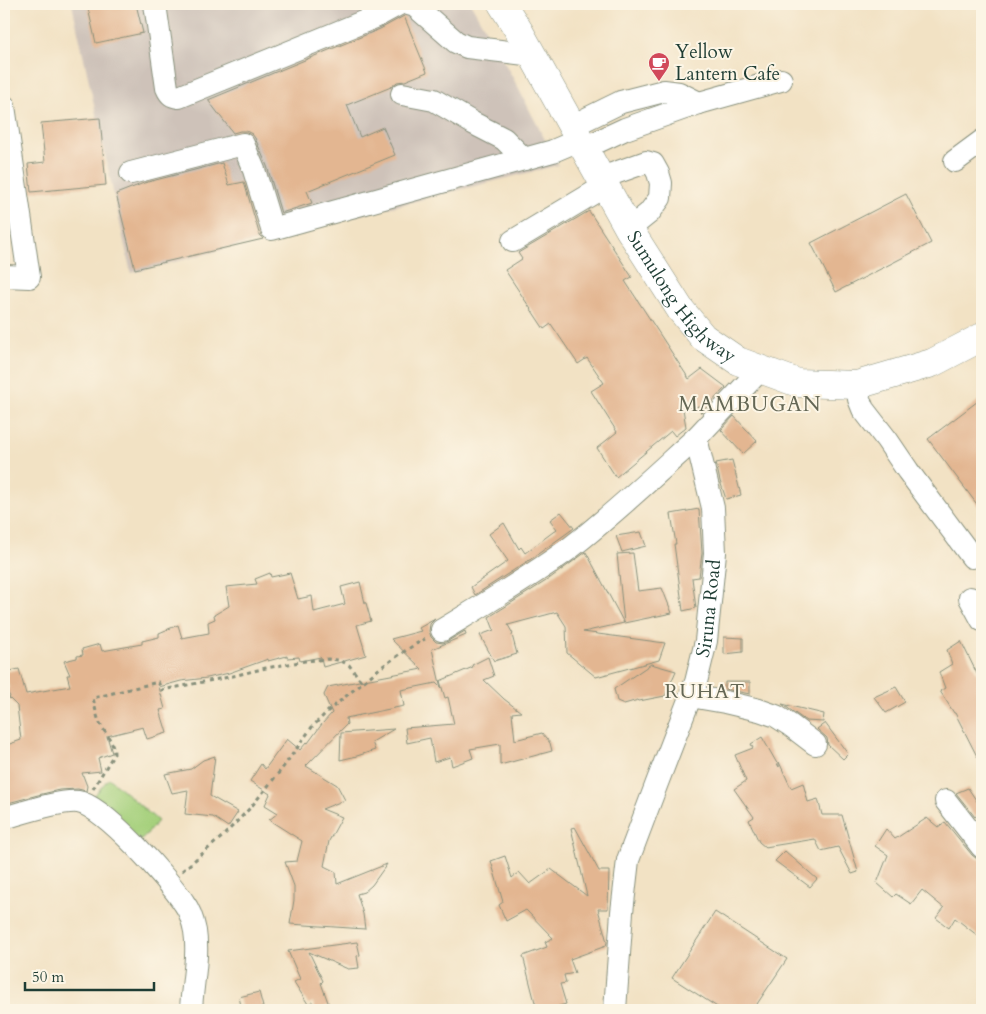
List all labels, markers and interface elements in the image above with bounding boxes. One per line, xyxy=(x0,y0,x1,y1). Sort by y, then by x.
place label: Yellow Lantern Cafe xyxy=(675,39,780,87)
cafe icon: Yellow Lantern Cafe xyxy=(647,51,671,82)
street label: Sumulong Highway xyxy=(621,226,741,369)
district label: MAMBUGAN xyxy=(678,390,822,419)
street label: Siruna Road xyxy=(689,558,727,660)
district label: RUHAT xyxy=(665,678,745,705)
scale bar xyxy=(25,959,154,991)
text: 50 m xyxy=(32,967,64,987)

